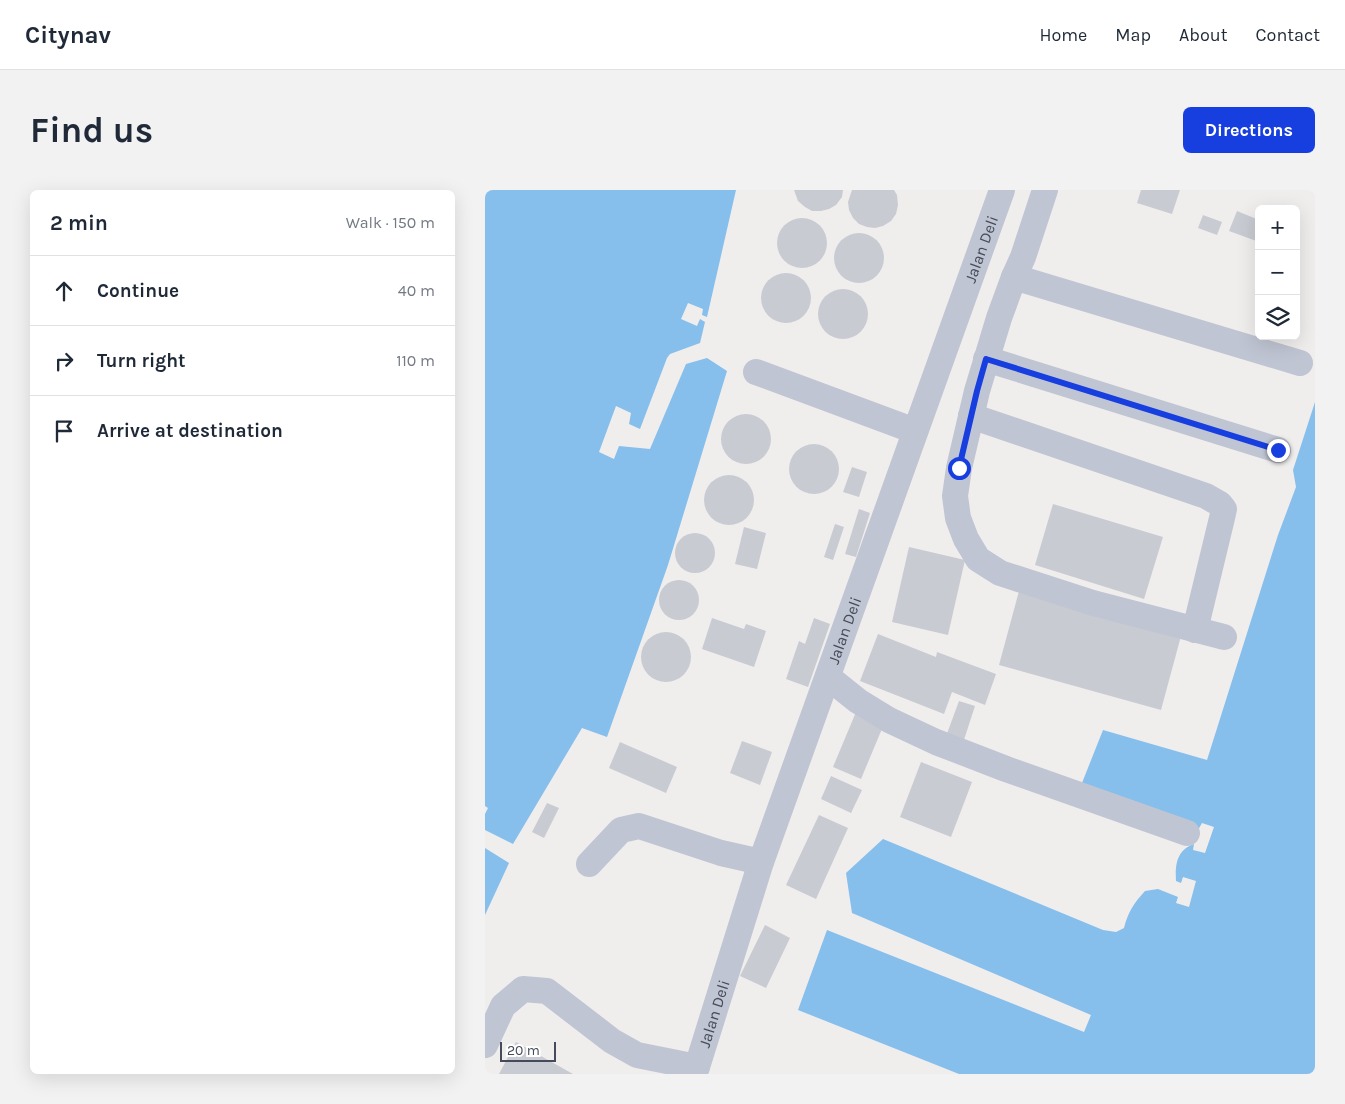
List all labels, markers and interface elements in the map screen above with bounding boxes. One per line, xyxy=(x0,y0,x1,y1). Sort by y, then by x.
text: Citynav xyxy=(25,21,111,49)
text: Home xyxy=(1039,24,1087,46)
text: Map xyxy=(1115,24,1151,46)
text: About xyxy=(1179,24,1228,46)
text: Contact xyxy=(1256,24,1320,46)
button: Directions xyxy=(1183,107,1315,153)
text: Find us xyxy=(30,110,153,151)
map controls xyxy=(1255,205,1300,340)
button: + xyxy=(1255,205,1300,250)
text: 2 min xyxy=(50,211,108,235)
text: Walk · 150 m xyxy=(346,213,435,232)
street label: Jalan Deli xyxy=(960,213,1002,285)
button: − xyxy=(1255,250,1300,295)
icon: ahead xyxy=(50,277,78,305)
text: Continue xyxy=(97,280,179,302)
text: 40 m xyxy=(398,281,435,300)
button: layers xyxy=(1255,295,1300,340)
icon: right xyxy=(50,347,78,375)
text: Turn right xyxy=(97,350,186,372)
text: 110 m xyxy=(396,351,435,370)
icon: arrive xyxy=(50,417,78,445)
text: Arrive at destination xyxy=(97,420,283,442)
route end xyxy=(1267,439,1290,462)
route start xyxy=(948,457,971,480)
street label: Jalan Deli xyxy=(823,594,865,666)
street label: Jalan Deli xyxy=(694,977,733,1050)
scale bar xyxy=(500,1039,556,1062)
text: 20 m xyxy=(507,1042,540,1059)

